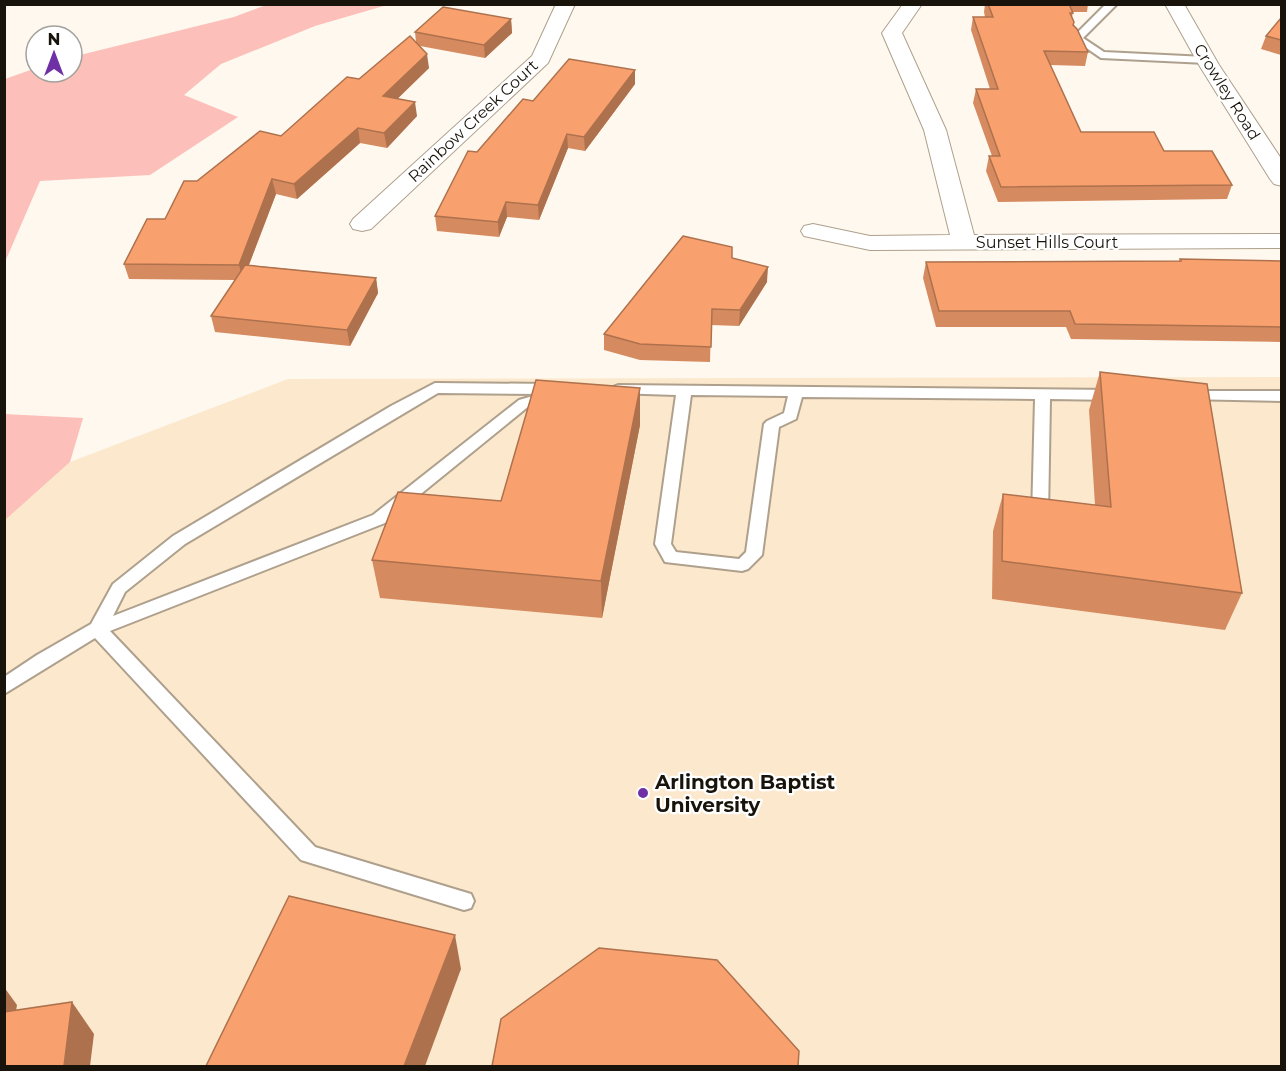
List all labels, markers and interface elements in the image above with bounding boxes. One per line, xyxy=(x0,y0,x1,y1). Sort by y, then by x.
north arrow xyxy=(24,24,84,84)
text: N xyxy=(48,30,60,49)
street label: Crowley Road xyxy=(1190,40,1264,144)
street label: Rainbow Creek Court xyxy=(404,56,542,186)
street label: Sunset Hills Court xyxy=(976,233,1119,252)
place label: Arlington Baptist University xyxy=(654,770,836,817)
marker: Arlington Baptist University xyxy=(636,786,650,800)

